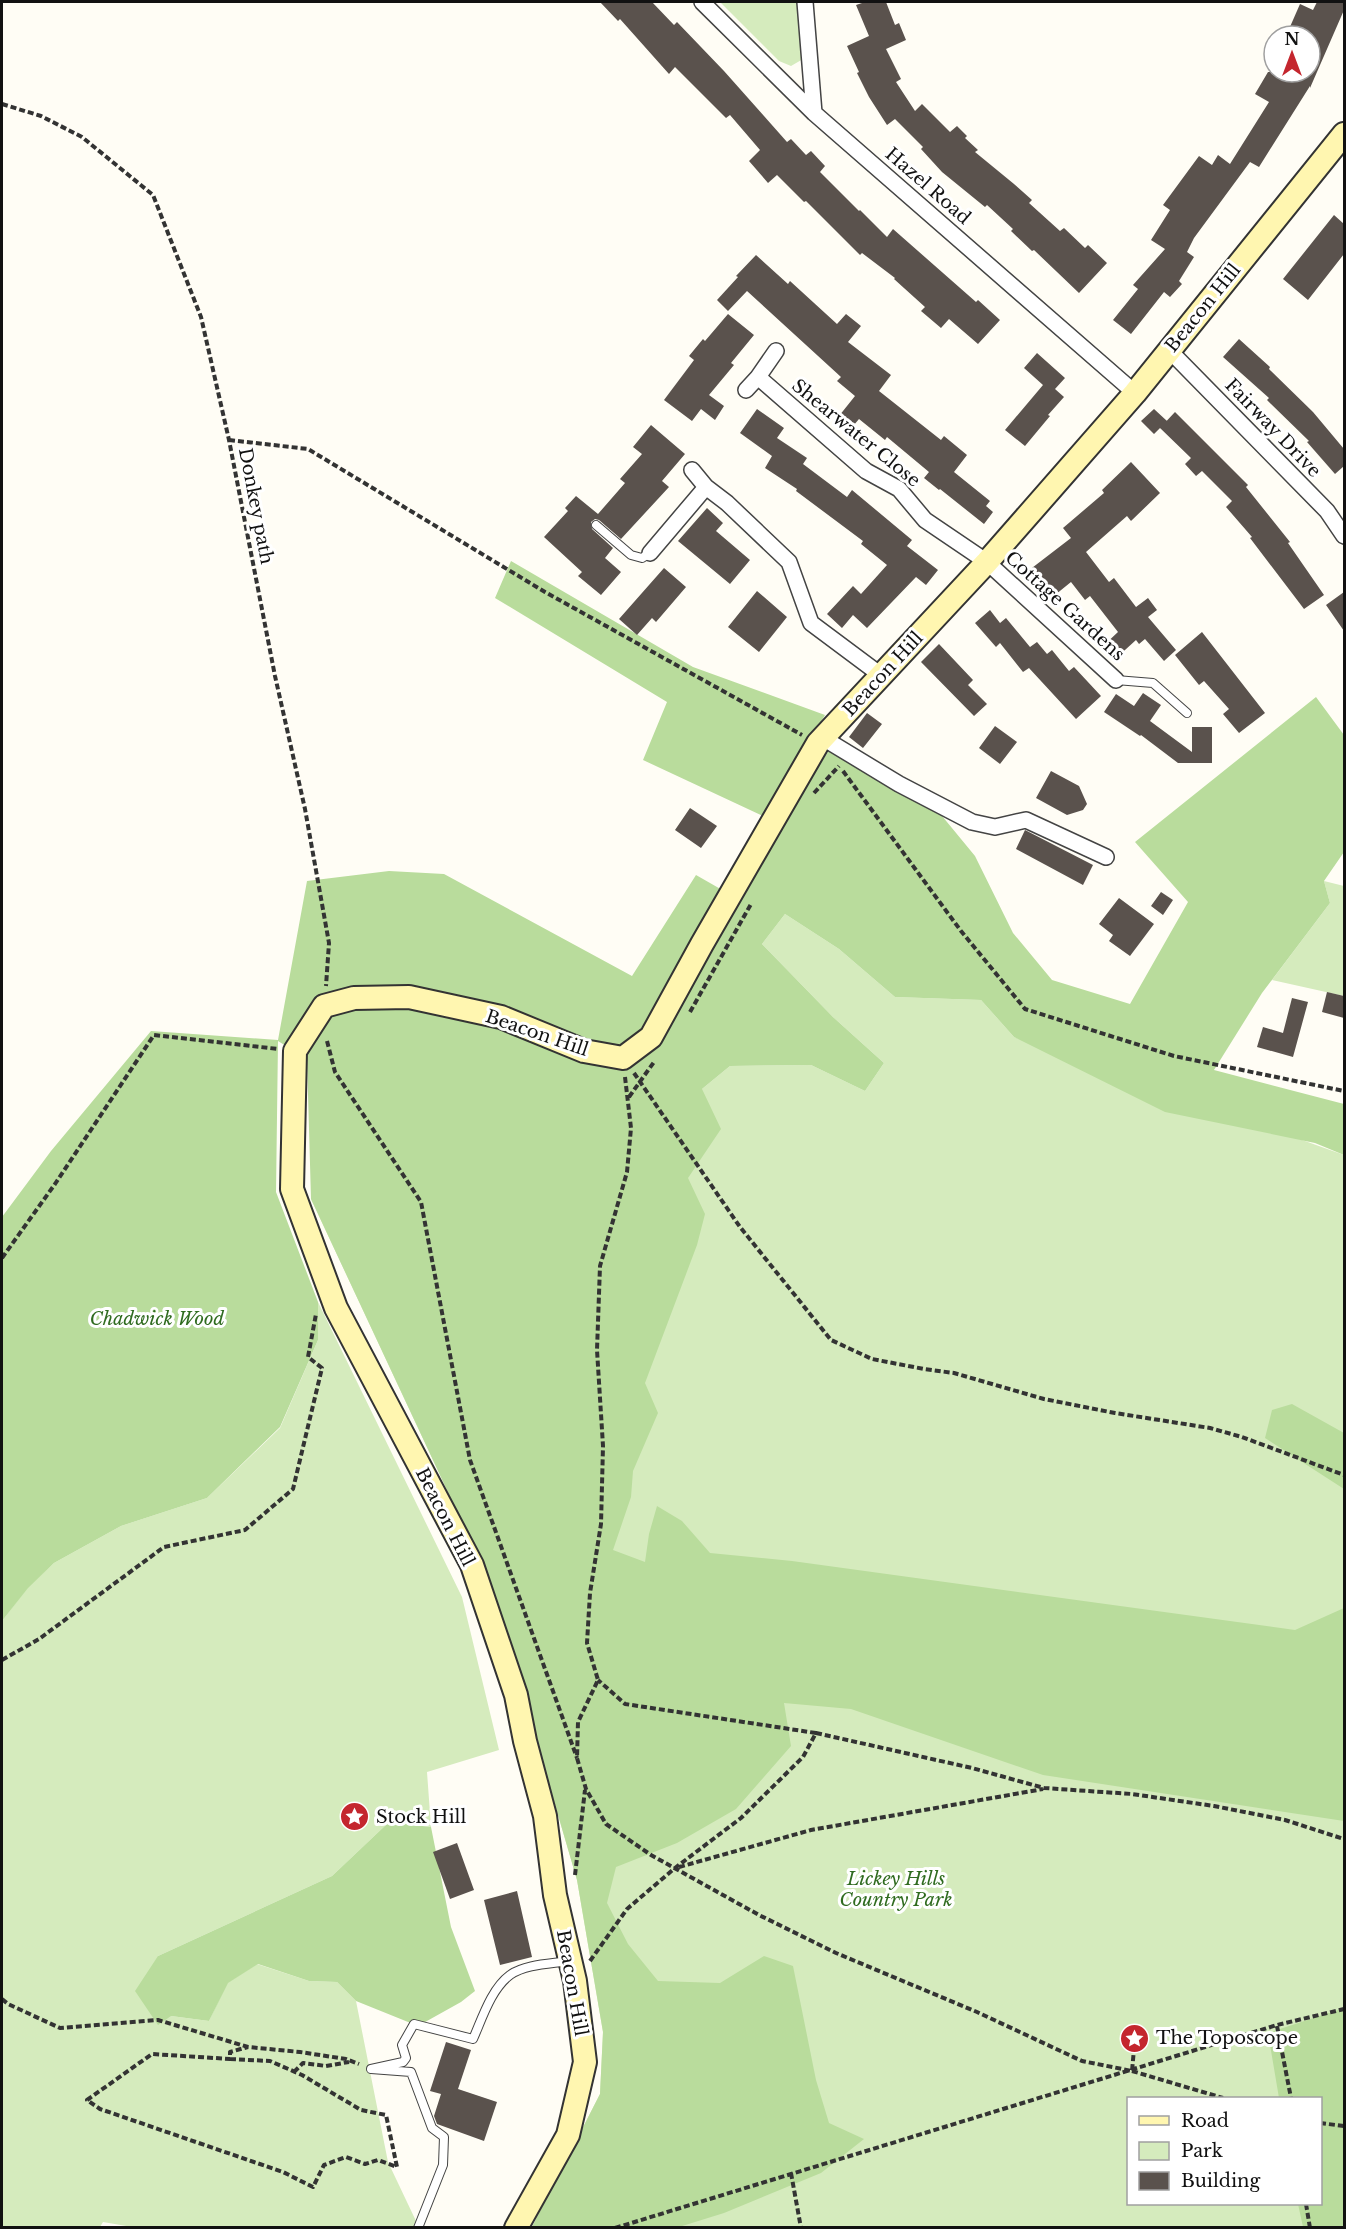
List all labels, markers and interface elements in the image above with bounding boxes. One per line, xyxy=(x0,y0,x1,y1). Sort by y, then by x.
north arrow xyxy=(1262,24,1322,84)
text: N xyxy=(1284,29,1300,49)
street label: Hazel Road xyxy=(881,143,975,229)
street label: Beacon Hill xyxy=(1161,259,1245,357)
street label: Shearwater Close xyxy=(787,374,925,492)
street label: Fairway Drive xyxy=(1220,374,1326,482)
street label: Donkey path xyxy=(234,446,278,566)
street label: Cottage Gardens xyxy=(1001,547,1129,665)
street label: Beacon Hill xyxy=(838,627,928,721)
street label: Beacon Hill xyxy=(483,1005,592,1061)
park label: Chadwick Wood xyxy=(90,1308,224,1330)
street label: Beacon Hill xyxy=(411,1464,479,1570)
place icon: Stock Hill xyxy=(339,1801,371,1833)
place label: Stock Hill xyxy=(376,1806,466,1828)
park label: Lickey Hills Country Park xyxy=(840,1868,952,1911)
street label: Beacon Hill xyxy=(552,1928,592,2038)
place icon: The Toposcope xyxy=(1119,2022,1151,2054)
place label: The Toposcope xyxy=(1156,2027,1298,2049)
legend xyxy=(1127,2097,1322,2205)
text: Road xyxy=(1181,2110,1229,2132)
text: Park xyxy=(1181,2140,1223,2162)
text: Building xyxy=(1181,2170,1260,2192)

